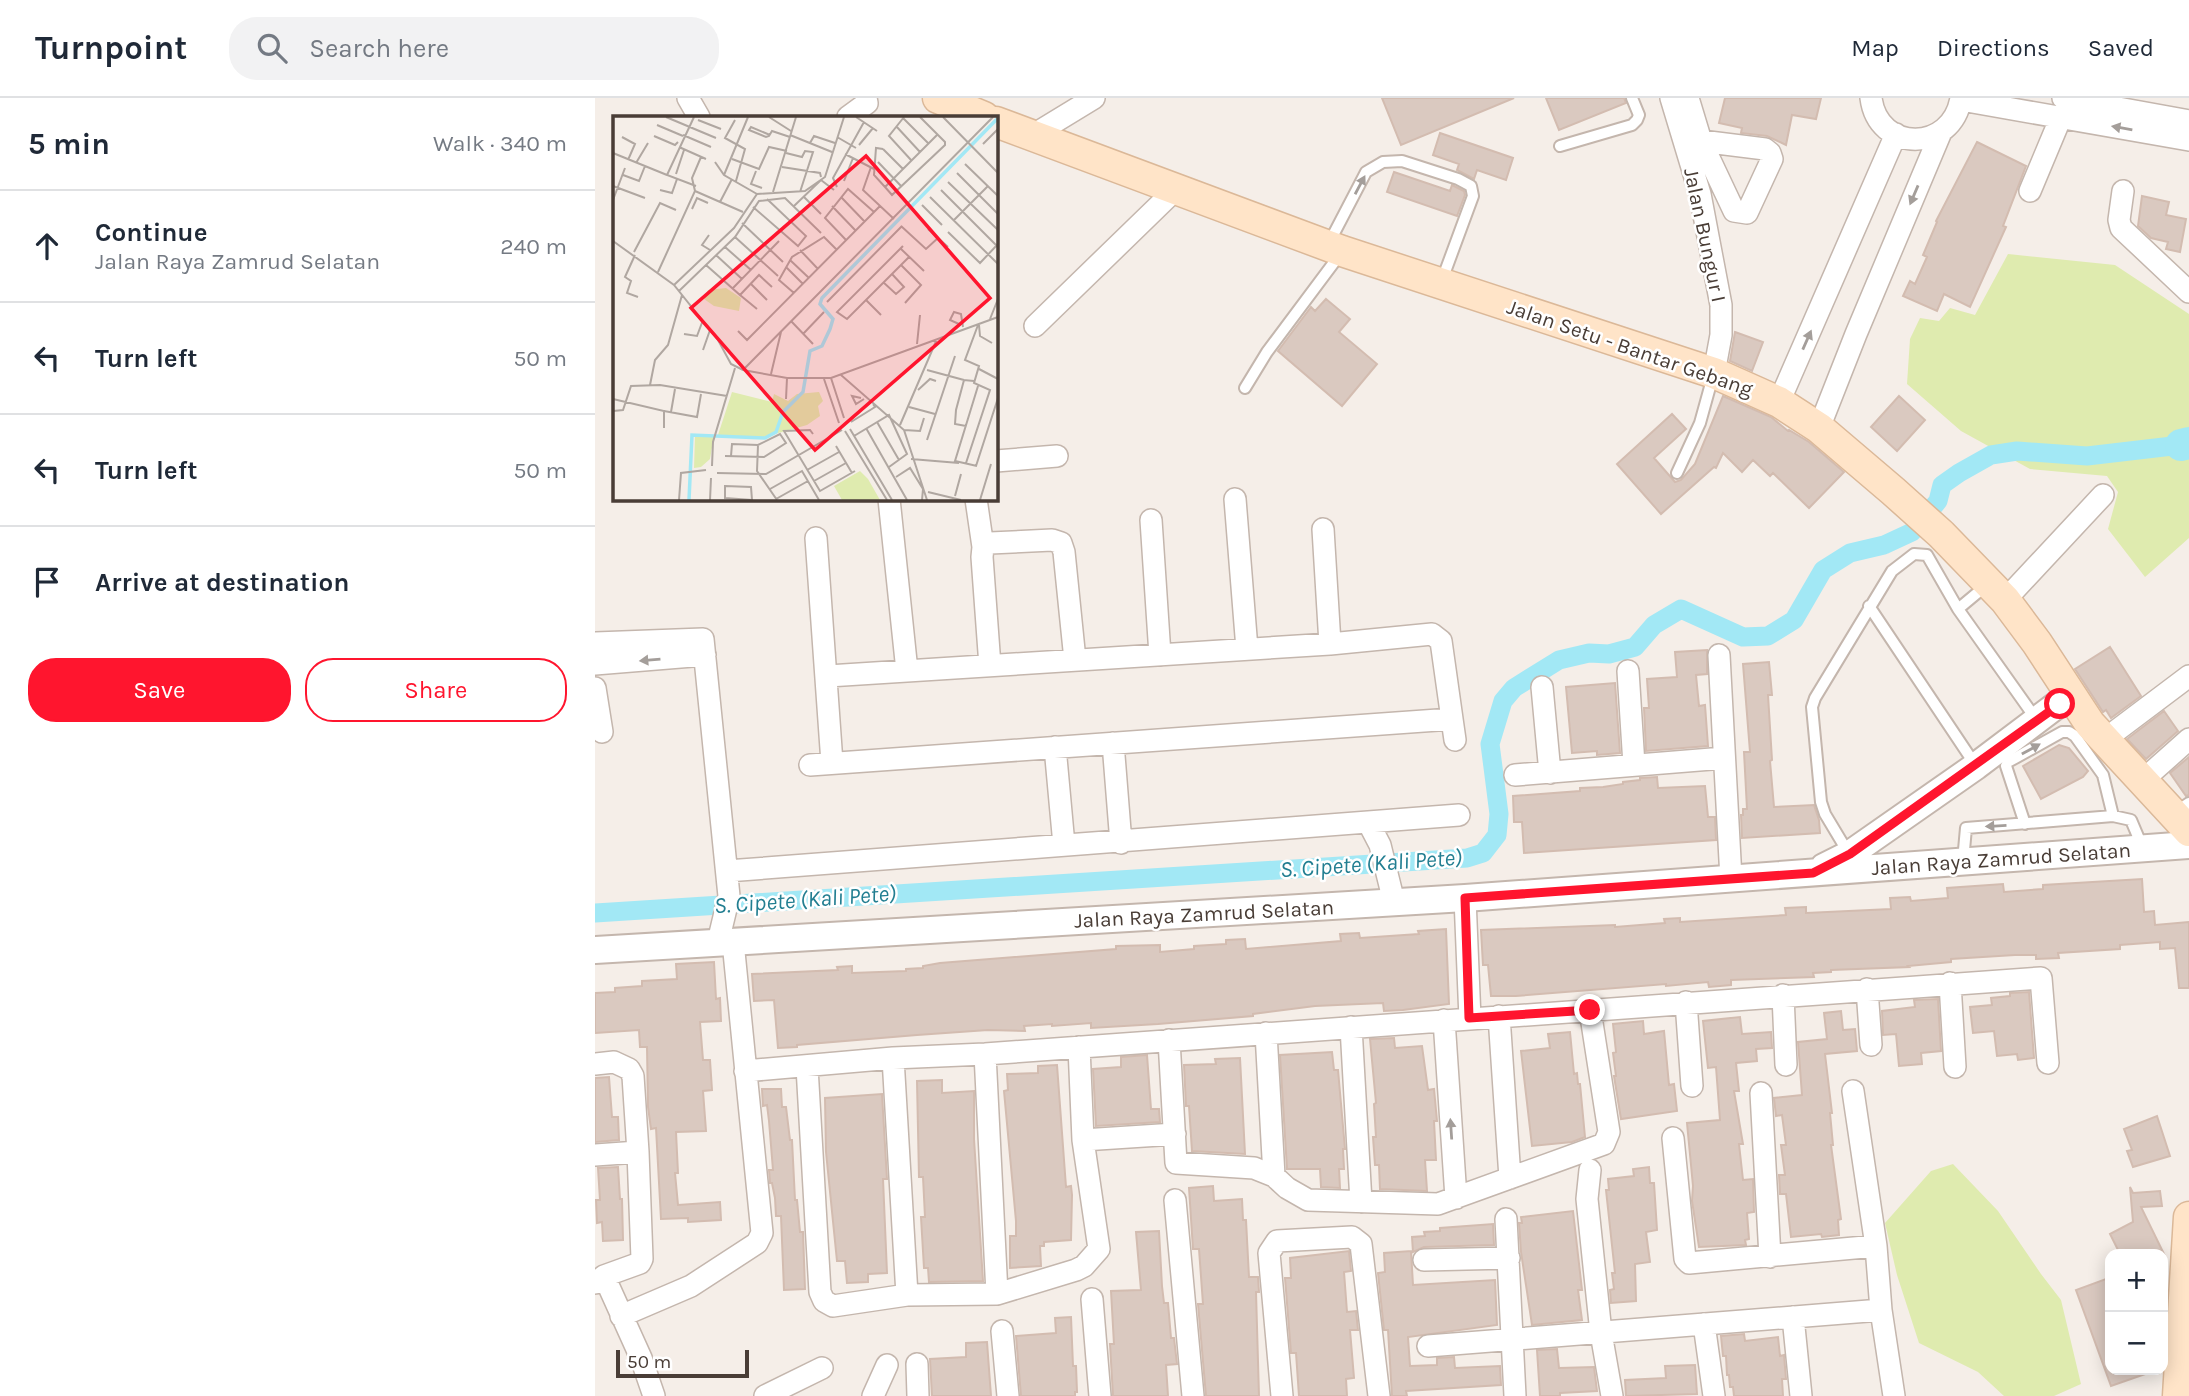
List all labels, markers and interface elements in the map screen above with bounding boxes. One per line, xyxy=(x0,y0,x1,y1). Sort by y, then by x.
search box xyxy=(229,17,719,80)
text: Turnpoint xyxy=(35,29,187,67)
icon: search xyxy=(253,29,291,67)
text: Search here xyxy=(309,33,449,64)
text: Map xyxy=(1851,34,1899,62)
text: Directions xyxy=(1937,34,2050,62)
text: Saved xyxy=(2088,34,2154,62)
inset map xyxy=(613,116,997,500)
one-way arrow xyxy=(2111,122,2133,133)
text: 5 min xyxy=(28,126,110,162)
text: Walk · 340 m xyxy=(433,130,567,157)
street label: Jalan Bungur I xyxy=(1679,166,1731,304)
one-way arrow xyxy=(1354,175,1365,195)
one-way arrow xyxy=(1909,185,1920,206)
text: Continue xyxy=(95,217,207,248)
icon: ahead xyxy=(28,227,66,265)
text: 240 m xyxy=(500,233,567,260)
text: Jalan Raya Zamrud Selatan xyxy=(95,248,380,275)
street label: Jalan Setu - Bantar Gebang xyxy=(1504,295,1756,401)
one-way arrow xyxy=(1801,330,1813,350)
icon: left xyxy=(28,339,66,377)
text: Turn left xyxy=(95,343,197,374)
text: 50 m xyxy=(513,345,567,372)
icon: left xyxy=(28,451,66,489)
text: Turn left xyxy=(95,455,197,486)
text: 50 m xyxy=(513,457,567,484)
icon: arrive xyxy=(28,563,66,601)
text: Arrive at destination xyxy=(95,567,349,598)
one-way arrow xyxy=(639,655,661,666)
button: Save xyxy=(28,658,291,722)
button: Share xyxy=(305,658,567,722)
route start xyxy=(2044,688,2075,719)
one-way arrow xyxy=(2022,743,2041,755)
one-way arrow xyxy=(1985,821,2007,832)
street label: Jalan Raya Zamrud Selatan xyxy=(1870,838,2132,880)
water label: S. Cipete (Kali Pete) xyxy=(1279,844,1463,883)
water label: S. Cipete (Kali Pete) xyxy=(713,880,897,919)
street label: Jalan Raya Zamrud Selatan xyxy=(1073,895,1335,933)
route end xyxy=(1574,994,1605,1025)
one-way arrow xyxy=(1445,1118,1456,1140)
map controls xyxy=(2105,1249,2168,1375)
button: + xyxy=(2105,1249,2168,1312)
button: − xyxy=(2105,1312,2168,1375)
scale bar xyxy=(616,1347,749,1379)
text: 50 m xyxy=(627,1351,671,1373)

